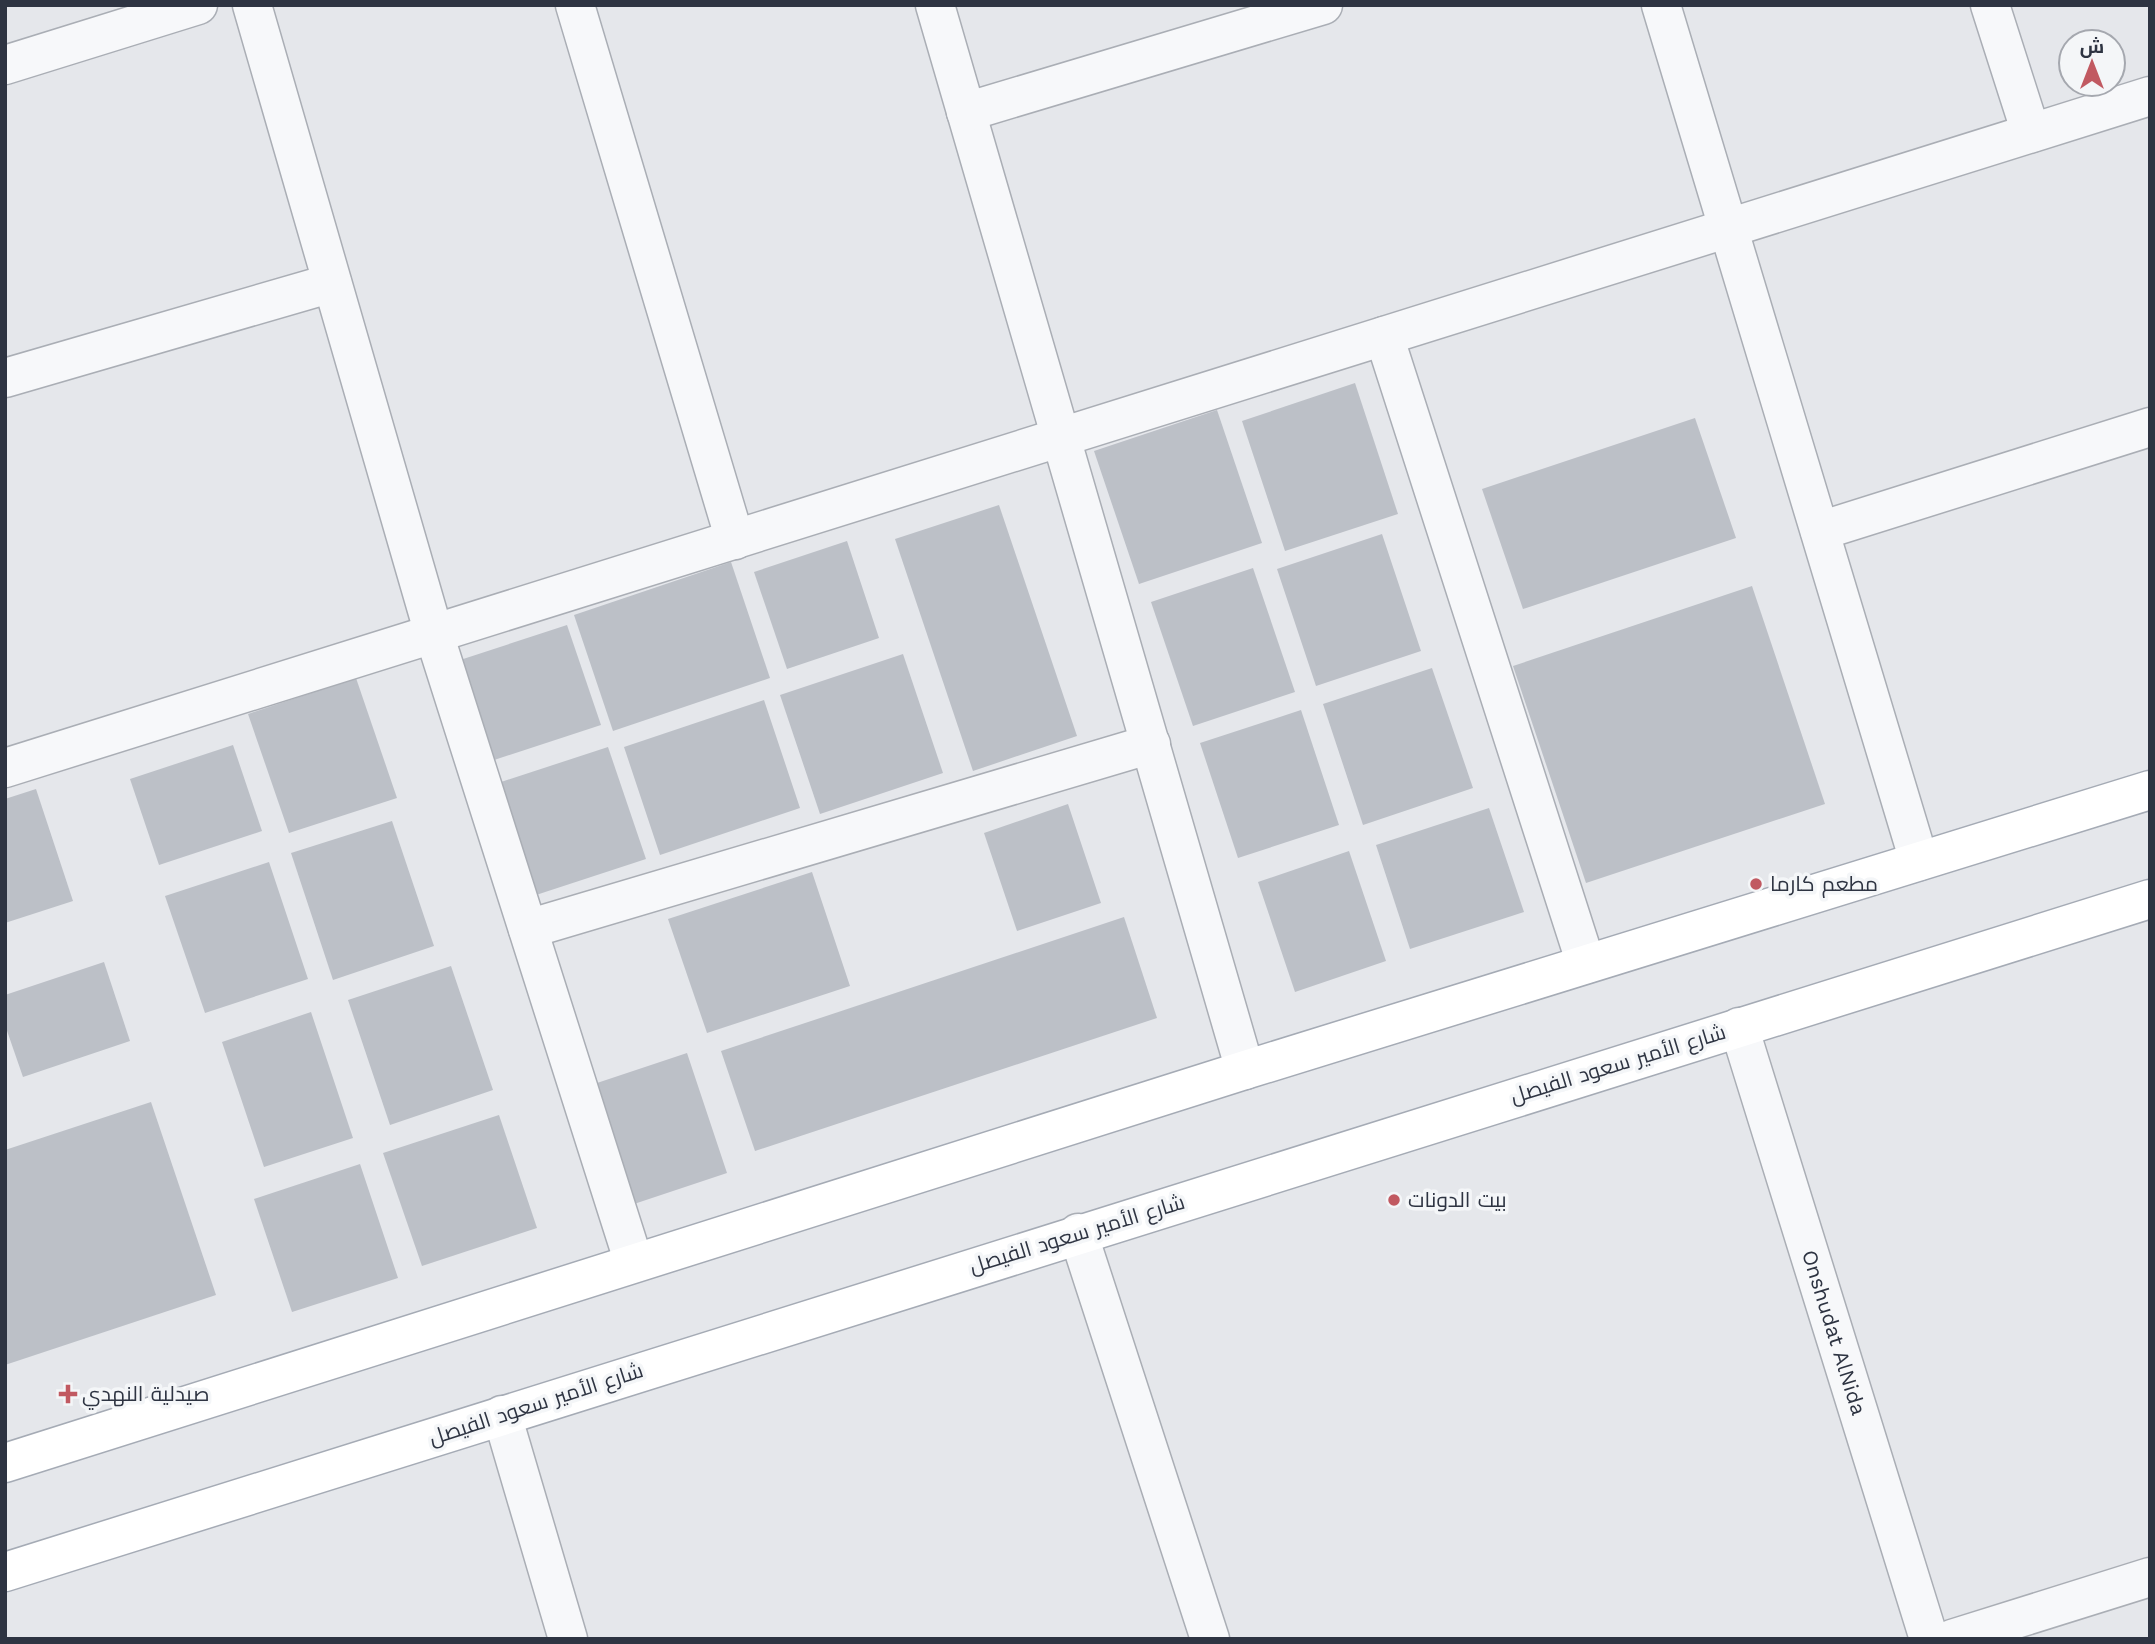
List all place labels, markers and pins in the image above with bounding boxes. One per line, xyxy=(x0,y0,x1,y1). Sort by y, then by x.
place label: مطعم كارما xyxy=(1770,871,1878,898)
marker: مطعم كارما xyxy=(1748,876,1764,892)
place label: بيت الدونات xyxy=(1408,1187,1507,1212)
marker: بيت الدونات xyxy=(1386,1192,1402,1208)
place label: صيدلية النهدي xyxy=(82,1381,209,1410)
marker: صيدلية النهدي xyxy=(60,1386,76,1402)

